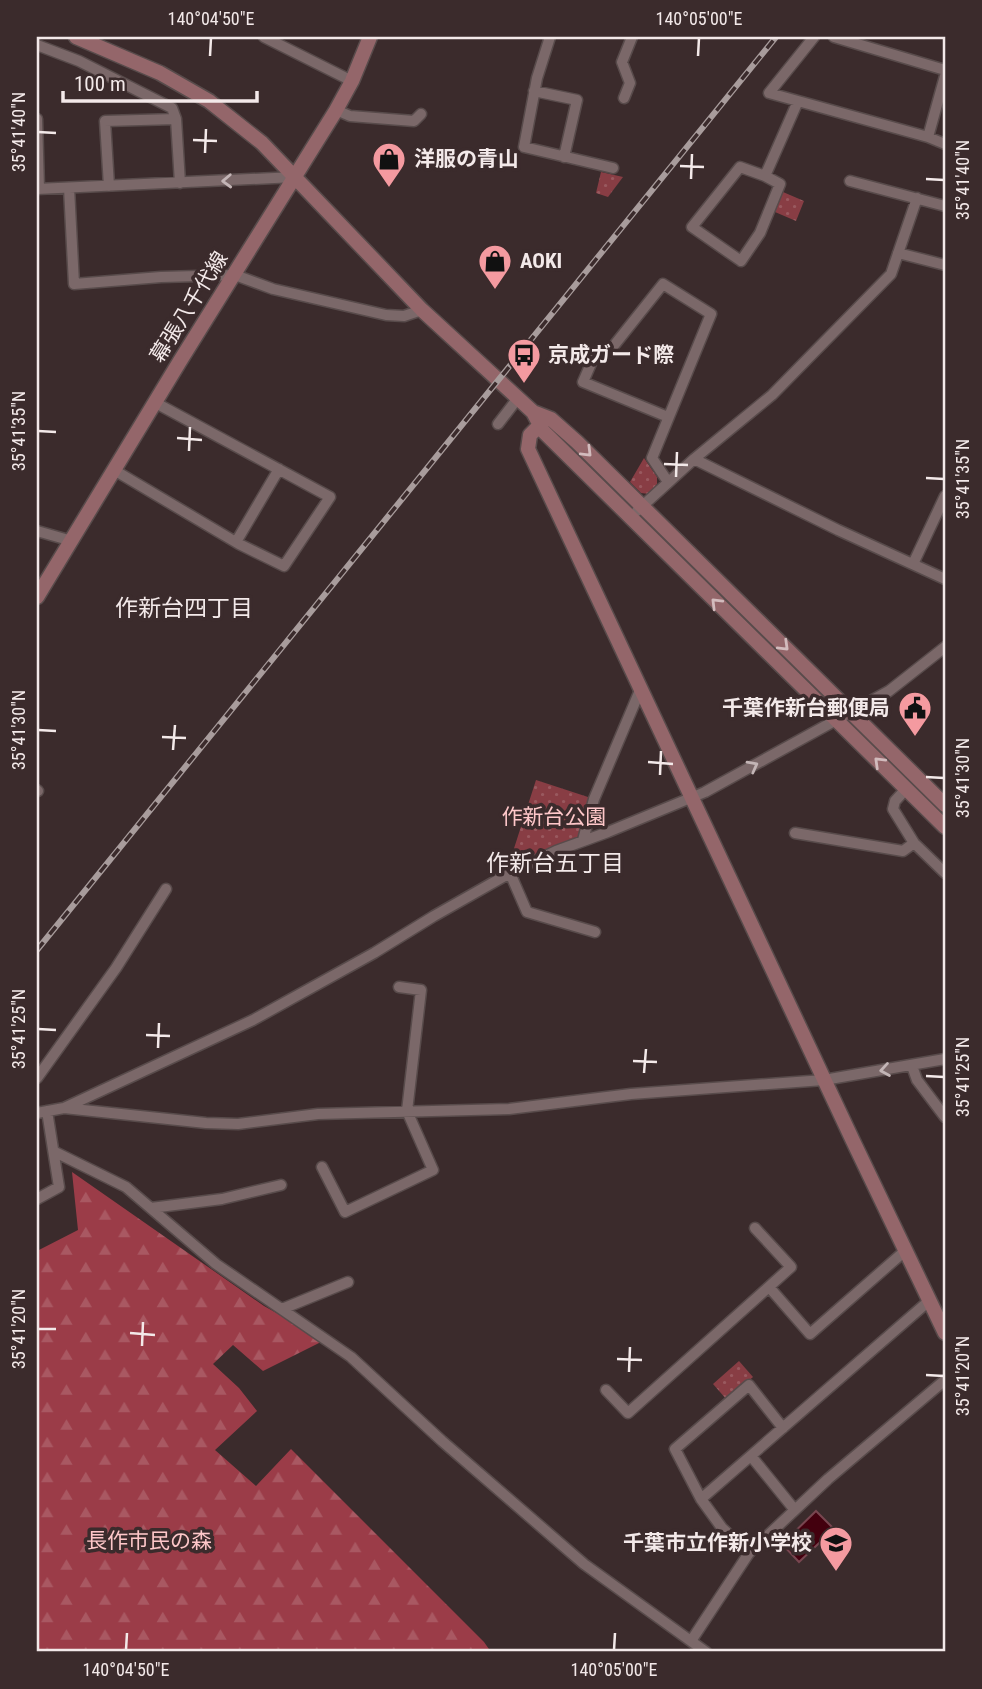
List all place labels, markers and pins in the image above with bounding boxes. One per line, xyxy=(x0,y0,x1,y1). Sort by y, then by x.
shop icon: 洋服の青山 xyxy=(370,140,408,189)
place label: 洋服の青山 xyxy=(414,147,519,171)
shop icon: AOKI xyxy=(476,242,514,291)
place label: AOKI xyxy=(520,249,562,273)
bus stop icon: 京成ガード際 xyxy=(505,336,543,385)
place label: 京成ガード際 xyxy=(548,343,674,367)
public building icon: 千葉作新台郵便局 xyxy=(896,689,934,738)
place label: 千葉作新台郵便局 xyxy=(722,696,890,720)
school or university icon: 千葉市立作新小学校 xyxy=(817,1524,855,1573)
place label: 千葉市立作新小学校 xyxy=(623,1531,812,1555)

